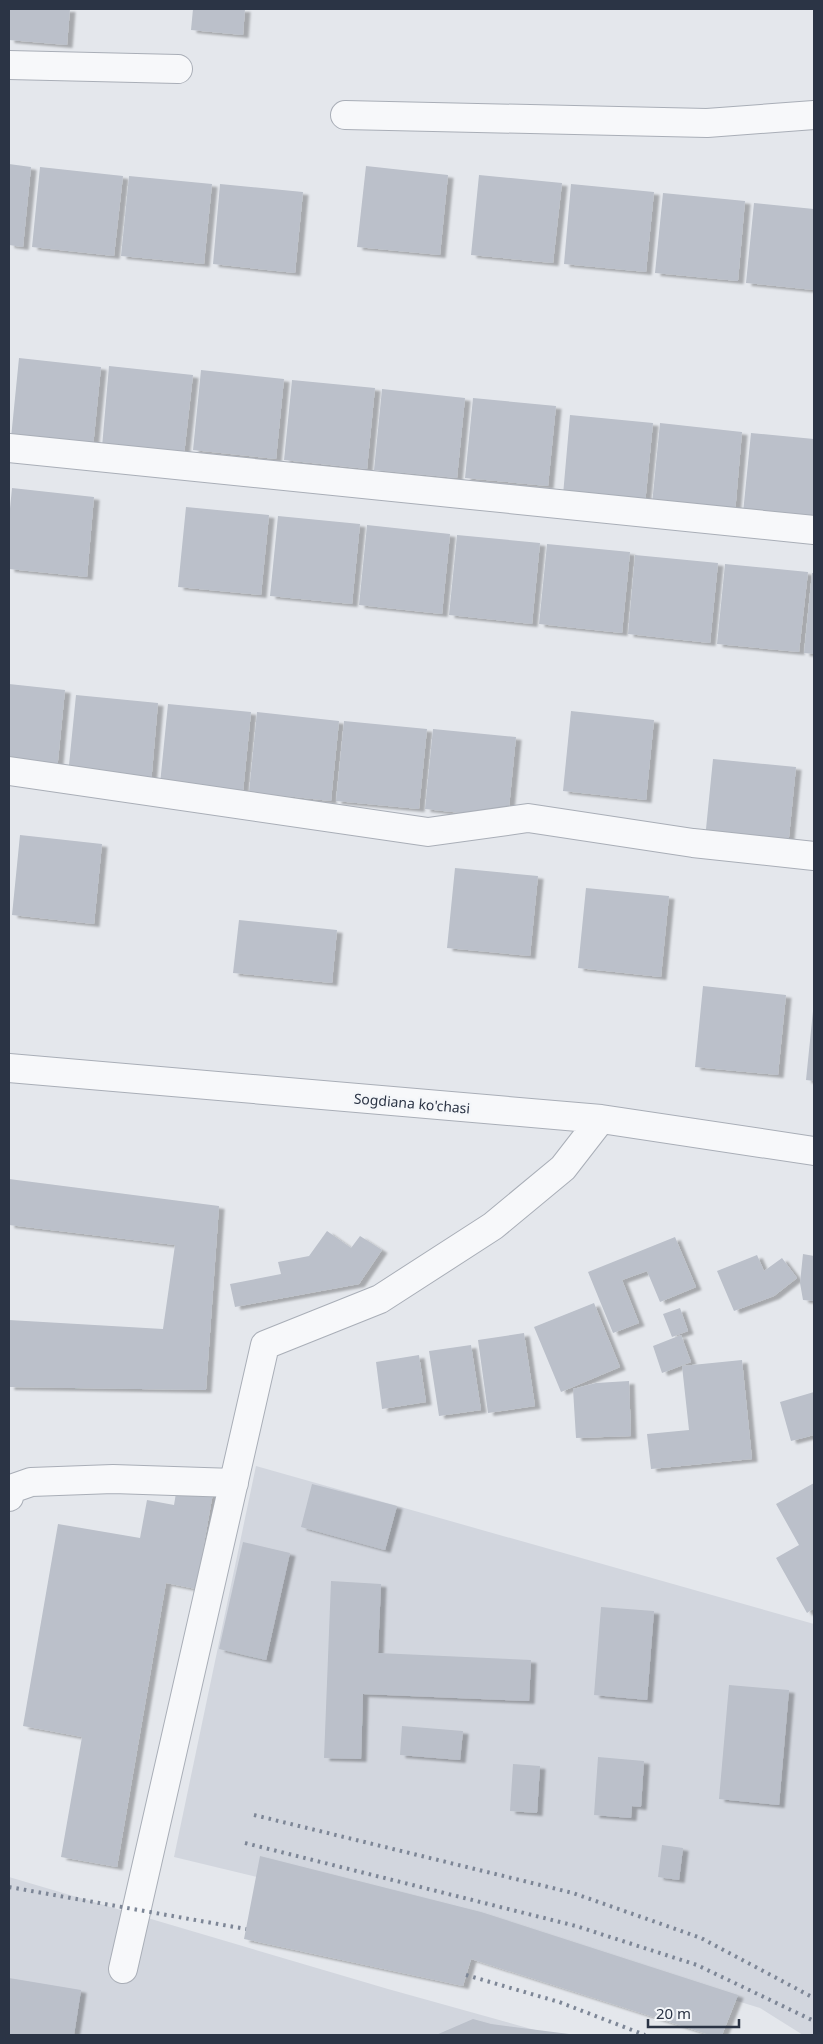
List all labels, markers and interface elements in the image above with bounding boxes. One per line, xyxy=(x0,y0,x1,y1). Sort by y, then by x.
street label: Sogdiana ko'chasi xyxy=(353,1088,471,1118)
scale bar xyxy=(648,1996,739,2028)
text: 20 m xyxy=(656,2003,691,2023)

